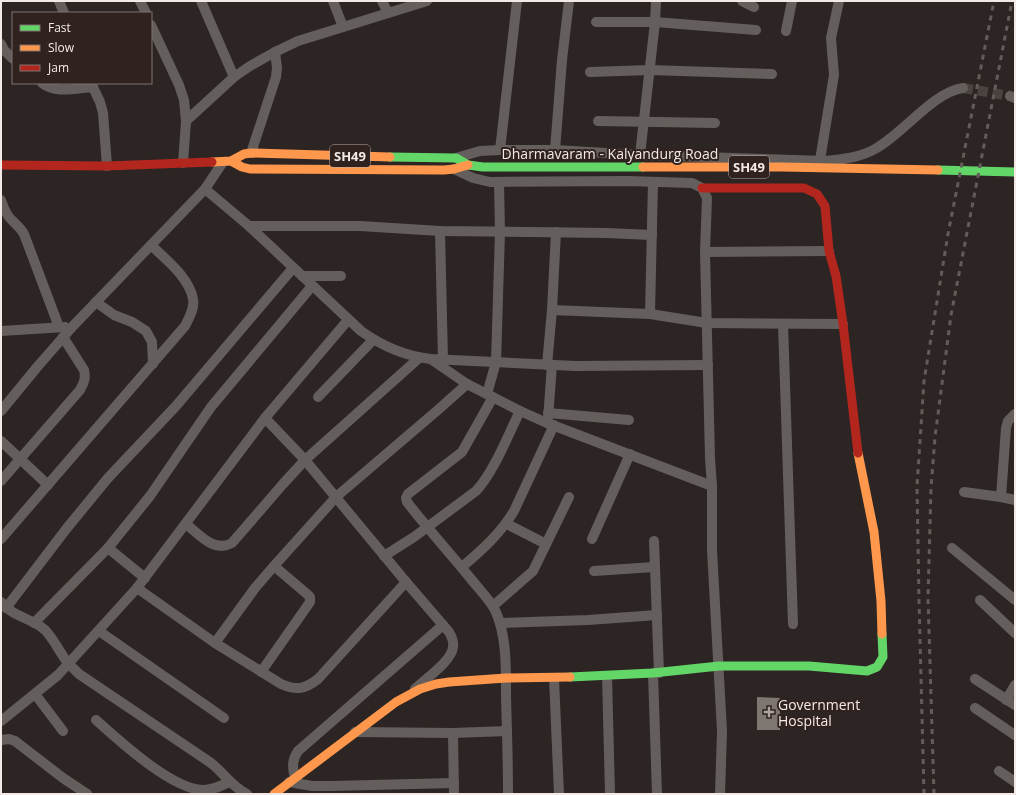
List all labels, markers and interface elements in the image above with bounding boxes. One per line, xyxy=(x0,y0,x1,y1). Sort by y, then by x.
legend xyxy=(12,12,152,84)
text: Fast xyxy=(48,19,71,36)
text: Slow xyxy=(48,39,75,56)
text: Jam xyxy=(47,59,69,76)
street label: Dharmavaram - Kalyandurg Road xyxy=(502,144,718,163)
road number: SH49 xyxy=(330,145,370,167)
road number: SH49 xyxy=(729,156,769,178)
place label: Government Hospital xyxy=(778,695,860,730)
marker: Government Hospital xyxy=(763,706,775,718)

